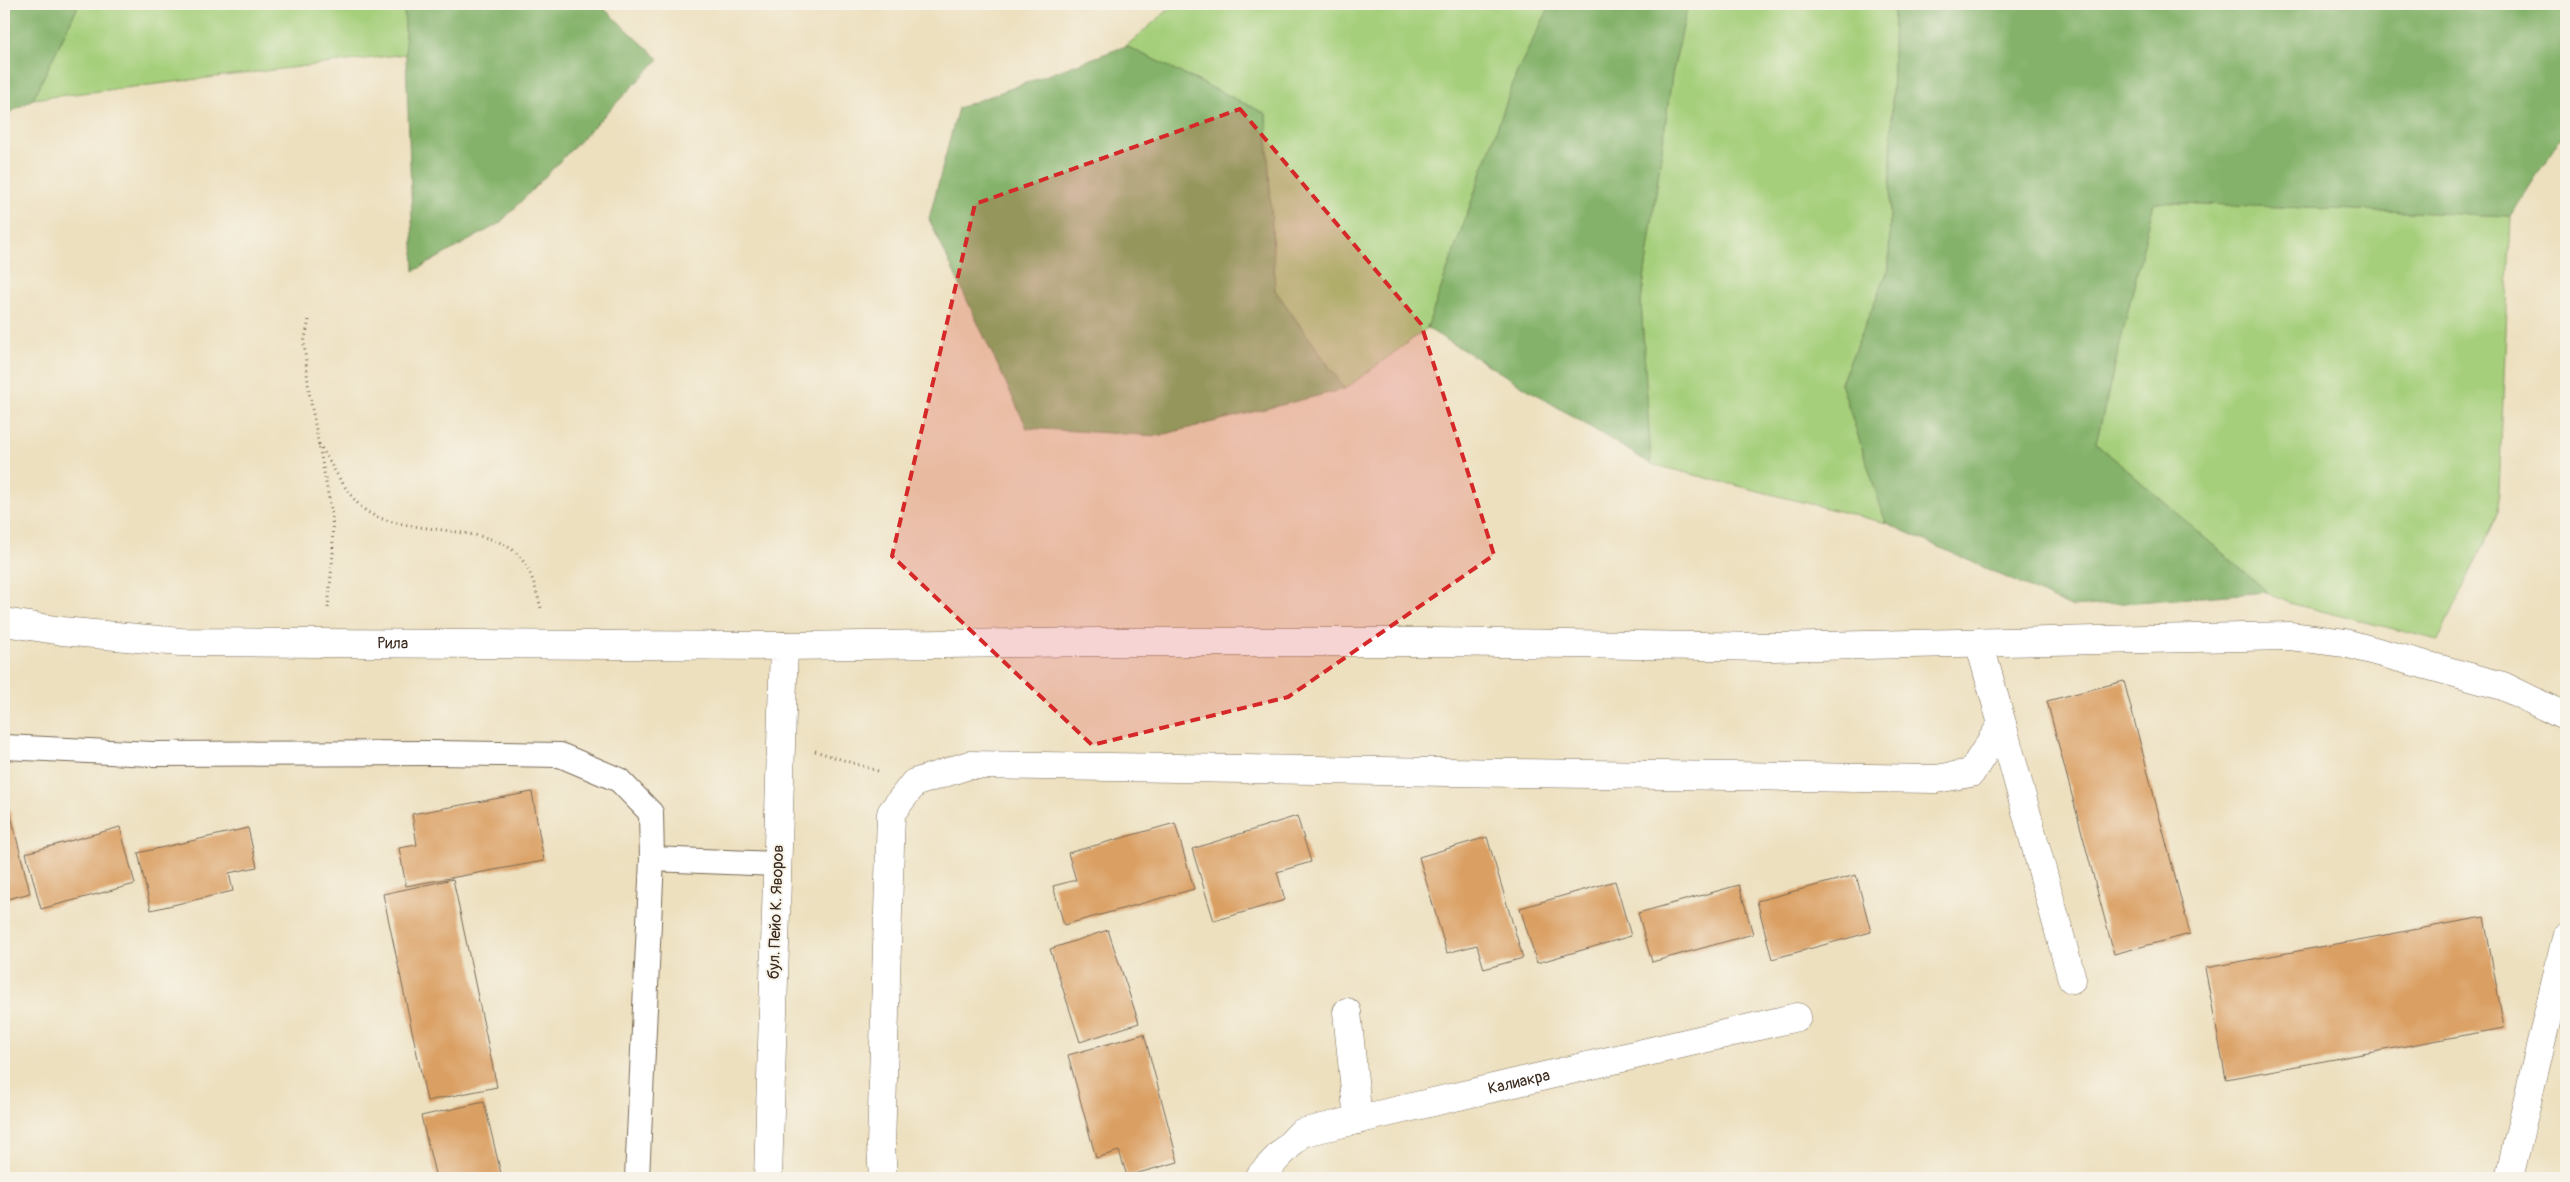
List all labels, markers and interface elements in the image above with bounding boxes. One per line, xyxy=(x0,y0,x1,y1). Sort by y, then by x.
street label: Рила xyxy=(377,633,408,654)
street label: бул. Пейо К. Яворов xyxy=(764,844,788,980)
street label: Калиакра xyxy=(1486,1065,1552,1099)

